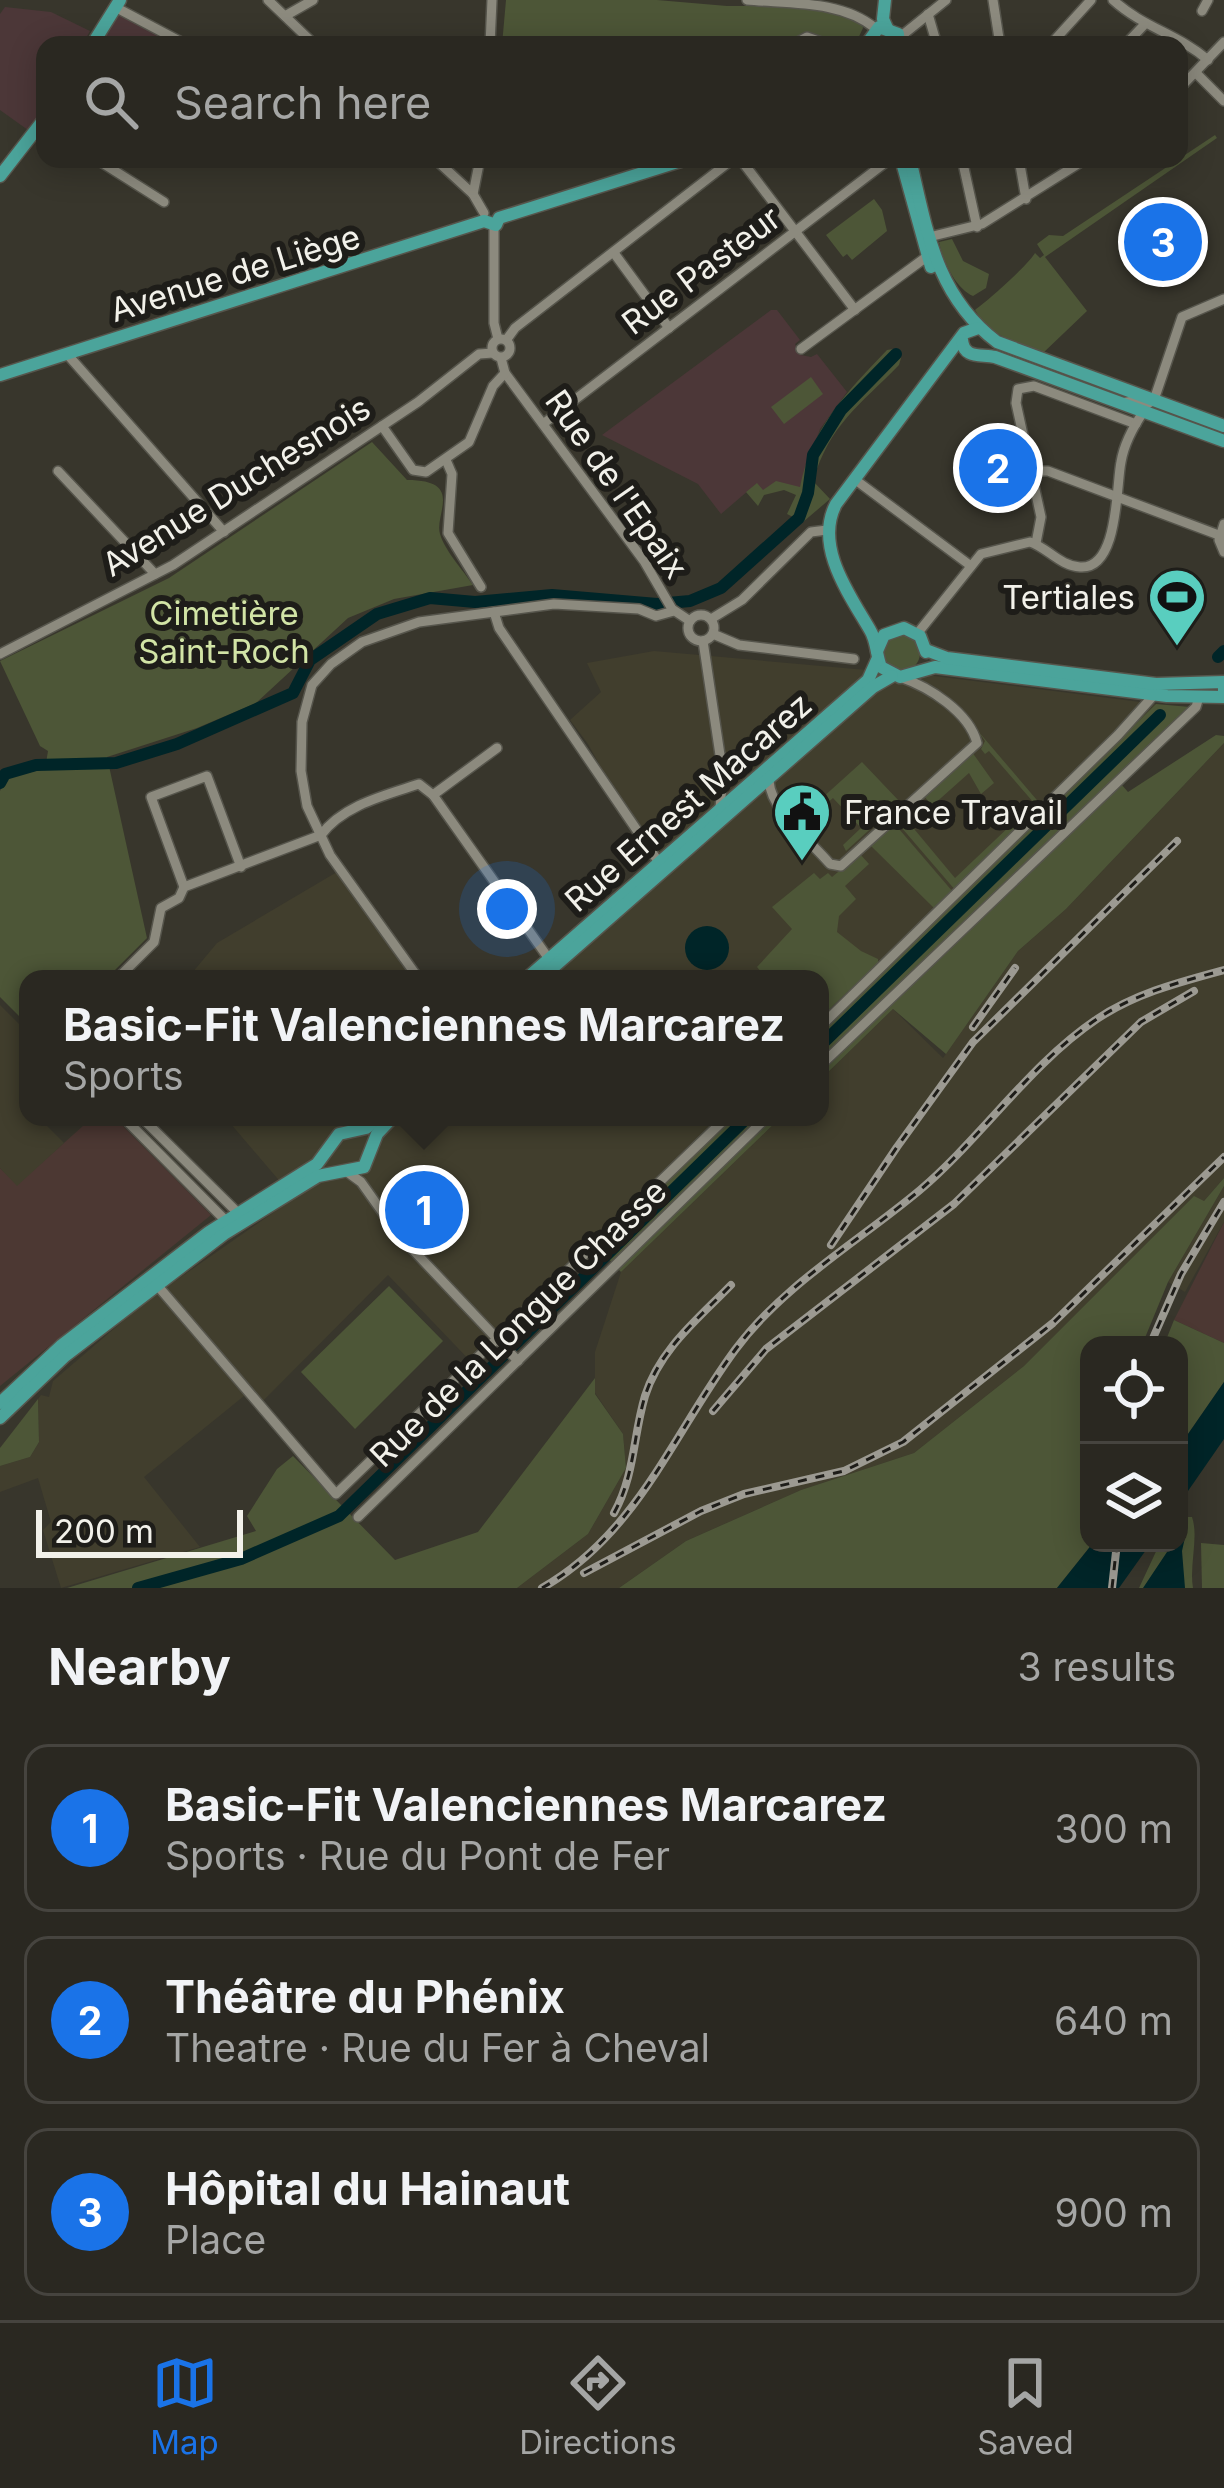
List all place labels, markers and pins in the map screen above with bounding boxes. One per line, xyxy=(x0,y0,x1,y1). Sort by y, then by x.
pin: 3 xyxy=(1124,197,1202,287)
pin: 2 xyxy=(959,423,1037,513)
sports icon: Tertiales xyxy=(1146,566,1208,648)
place label: Tertiales xyxy=(1002,577,1135,617)
public building icon: France Travail xyxy=(771,781,833,863)
place label: France Travail xyxy=(844,792,1063,832)
pin: 1 xyxy=(385,1165,463,1255)

